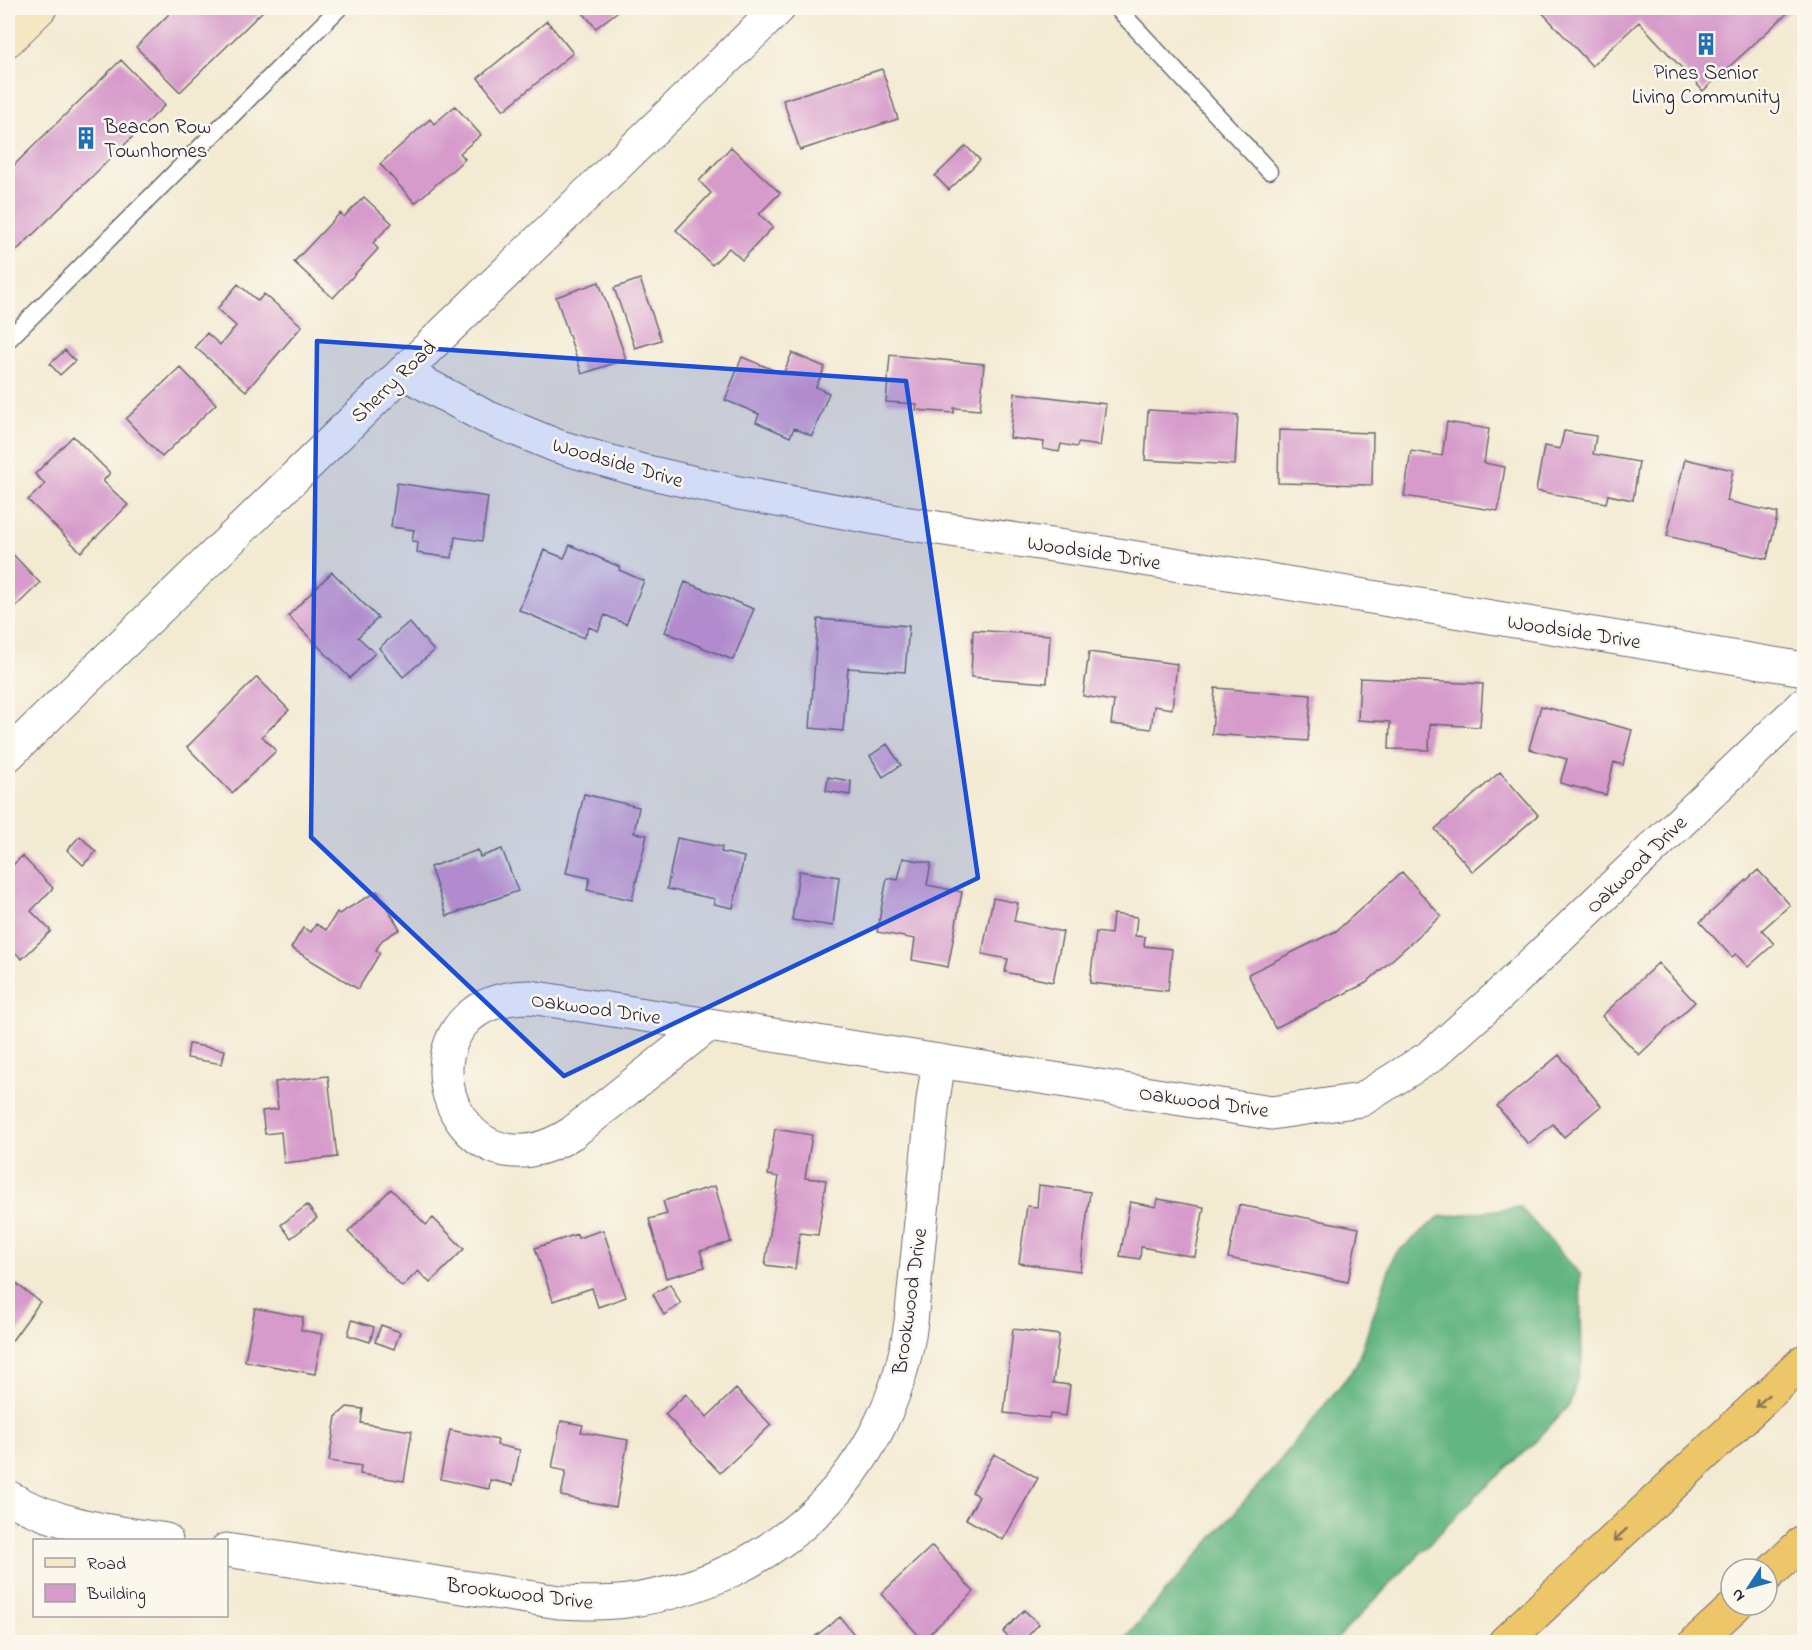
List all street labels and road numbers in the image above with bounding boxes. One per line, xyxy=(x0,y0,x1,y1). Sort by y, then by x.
street label: Sherry Road xyxy=(345,334,445,432)
street label: Woodside Drive xyxy=(549,431,687,497)
street label: Woodside Drive xyxy=(1025,529,1163,579)
street label: Woodside Drive xyxy=(1505,608,1643,658)
street label: Oakwood Drive xyxy=(1580,809,1695,922)
street label: Oakwood Drive xyxy=(529,986,663,1034)
street label: Oakwood Drive xyxy=(1137,1079,1271,1127)
street label: Brookwood Drive xyxy=(886,1226,936,1377)
street label: Brookwood Drive xyxy=(444,1571,595,1619)

